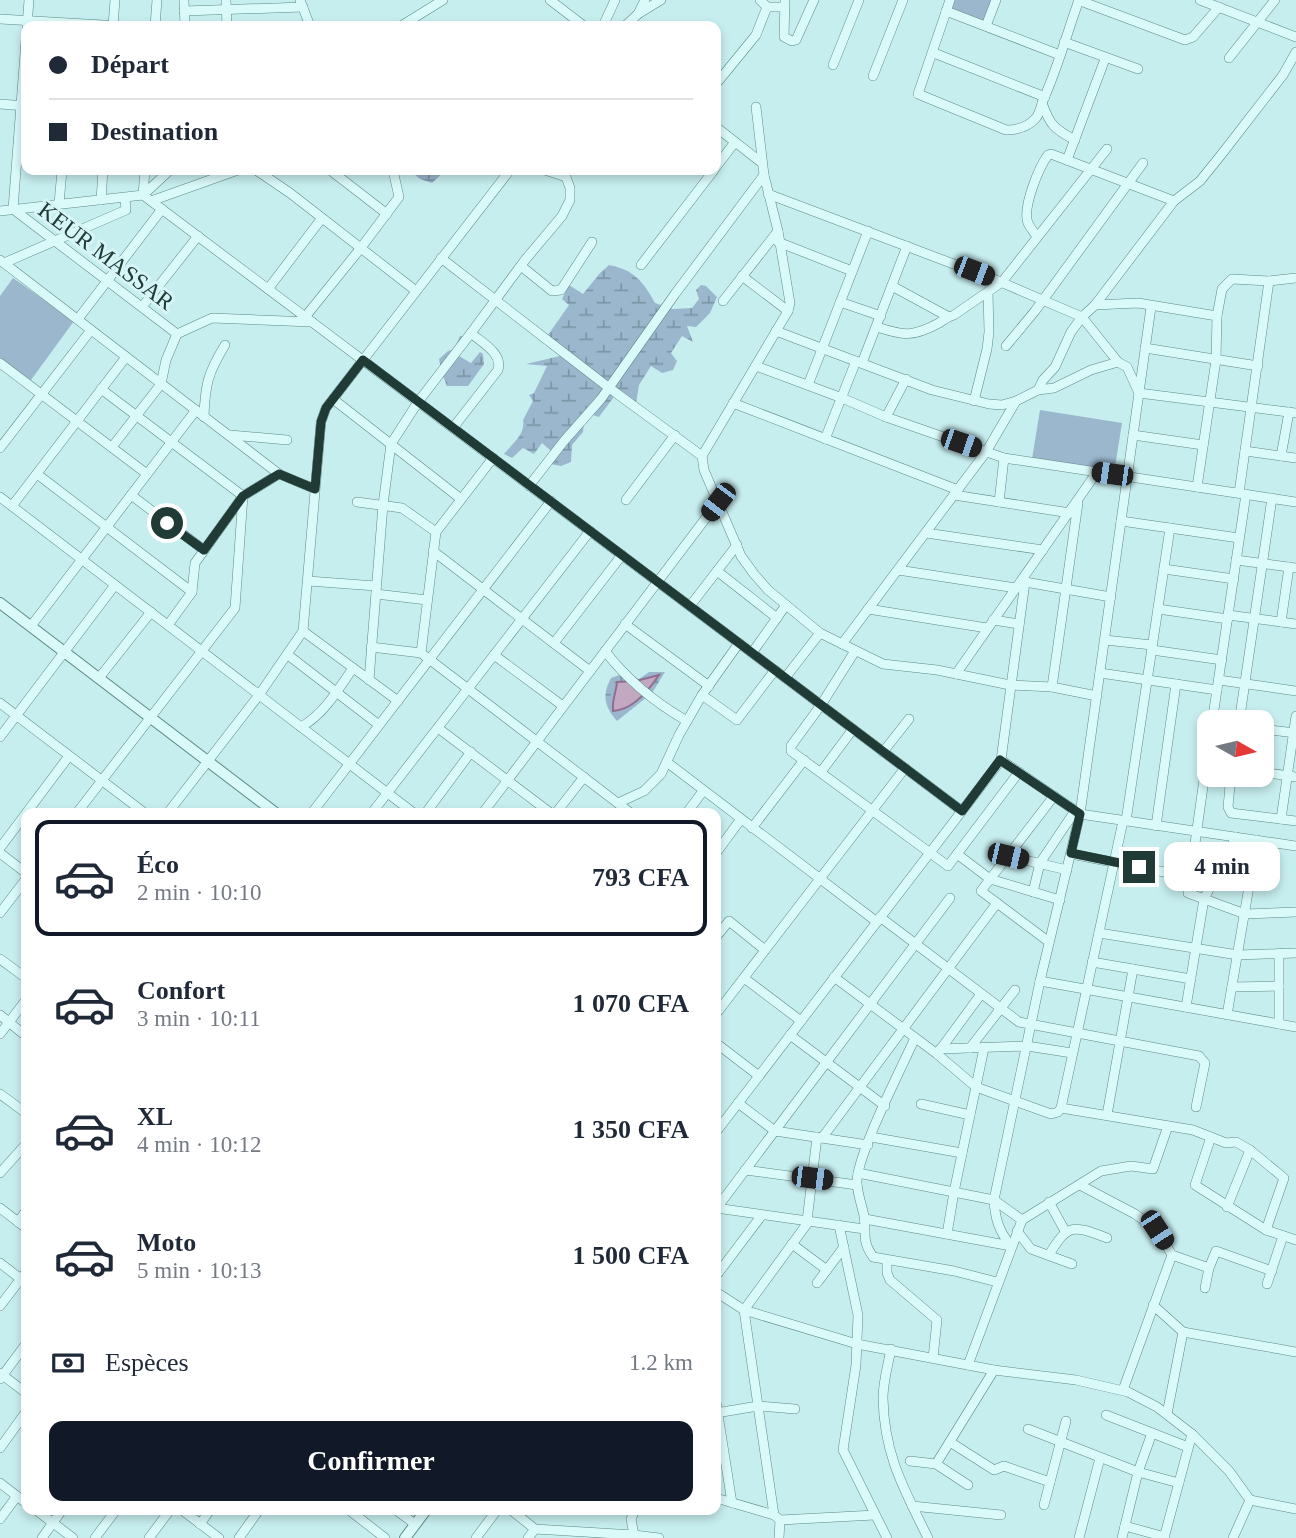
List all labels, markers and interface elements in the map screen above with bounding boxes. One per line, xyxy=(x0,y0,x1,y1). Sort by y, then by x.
text: Départ xyxy=(91,50,169,79)
text: Destination xyxy=(91,117,218,146)
street label: KEUR MASSAR xyxy=(33,197,179,315)
car xyxy=(951,254,998,288)
car xyxy=(938,426,985,460)
car xyxy=(1090,461,1135,487)
car xyxy=(697,479,740,525)
route start xyxy=(151,507,183,539)
north arrow xyxy=(1197,710,1274,788)
map controls xyxy=(1197,710,1274,787)
car xyxy=(986,841,1031,871)
callout: 4 min xyxy=(1164,842,1279,892)
icon: car xyxy=(53,847,116,910)
text: Éco xyxy=(137,850,179,879)
route end xyxy=(1123,851,1155,883)
text: 4 min xyxy=(1194,854,1250,879)
text: 793 CFA xyxy=(592,863,689,892)
text: 2 min · 10:10 xyxy=(137,880,262,905)
icon: car xyxy=(53,973,116,1036)
text: Confort xyxy=(137,976,225,1005)
text: 1 070 CFA xyxy=(572,989,689,1018)
text: 3 min · 10:11 xyxy=(137,1006,261,1031)
icon: car xyxy=(53,1099,116,1162)
text: XL xyxy=(137,1102,173,1131)
text: 1 350 CFA xyxy=(572,1115,689,1144)
text: 4 min · 10:12 xyxy=(137,1132,262,1157)
car xyxy=(790,1165,835,1191)
car xyxy=(1137,1207,1178,1253)
icon: car xyxy=(53,1225,116,1288)
text: Moto xyxy=(137,1228,196,1257)
text: 1 500 CFA xyxy=(572,1241,689,1270)
text: 5 min · 10:13 xyxy=(137,1258,262,1283)
icon: cash xyxy=(49,1344,87,1382)
text: Espèces xyxy=(105,1348,189,1377)
text: 1.2 km xyxy=(629,1350,693,1375)
button: Confirmer xyxy=(49,1421,693,1501)

